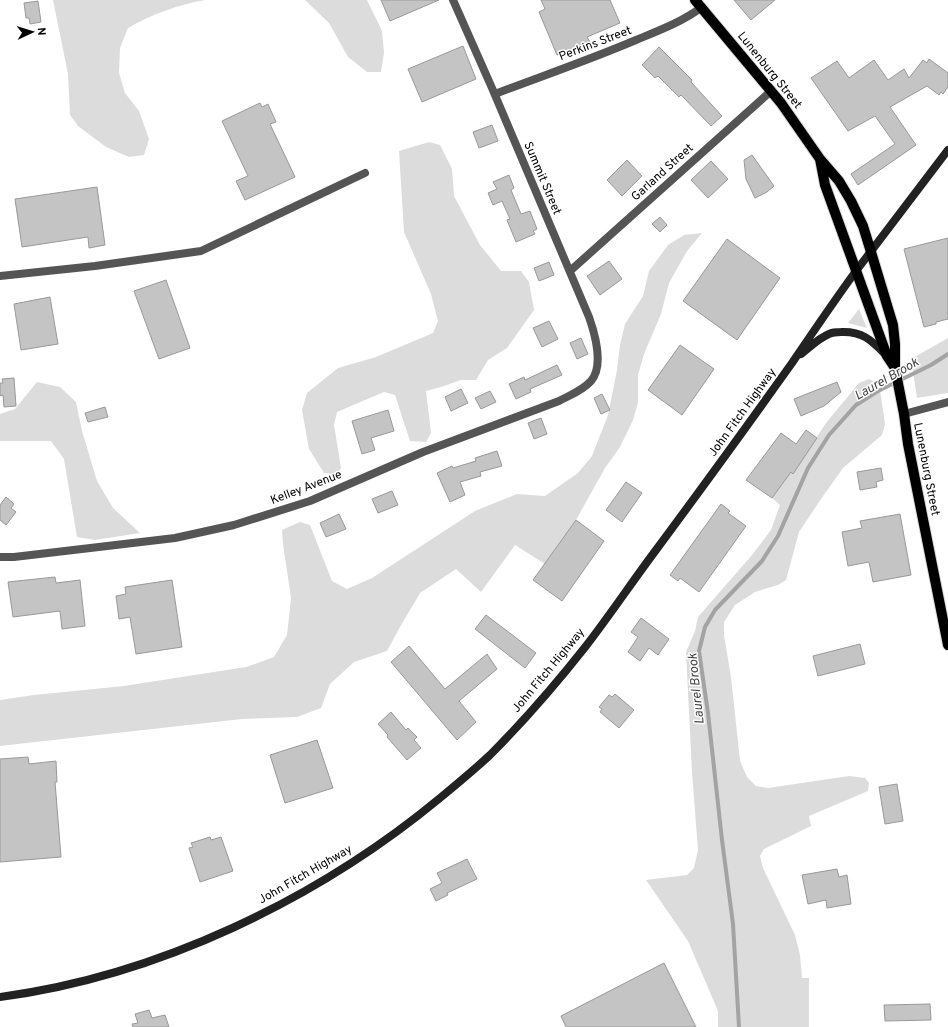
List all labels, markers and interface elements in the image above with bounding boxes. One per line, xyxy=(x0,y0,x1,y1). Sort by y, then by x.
north arrow xyxy=(12,12,52,52)
street label: Perkins Street xyxy=(557,23,634,65)
text: N xyxy=(34,27,48,36)
street label: Lunenburg Street xyxy=(733,29,805,112)
street label: Summit Street xyxy=(519,139,565,217)
street label: Garland Street xyxy=(628,141,697,205)
water label: Laurel Brook xyxy=(852,355,922,405)
street label: John Fitch Highway xyxy=(705,365,780,460)
street label: Lunenburg Street xyxy=(909,421,943,517)
street label: Kelley Avenue xyxy=(268,467,344,509)
street label: John Fitch Highway xyxy=(509,625,589,716)
water label: Laurel Brook xyxy=(685,652,709,725)
street label: John Fitch Highway xyxy=(256,842,355,908)

